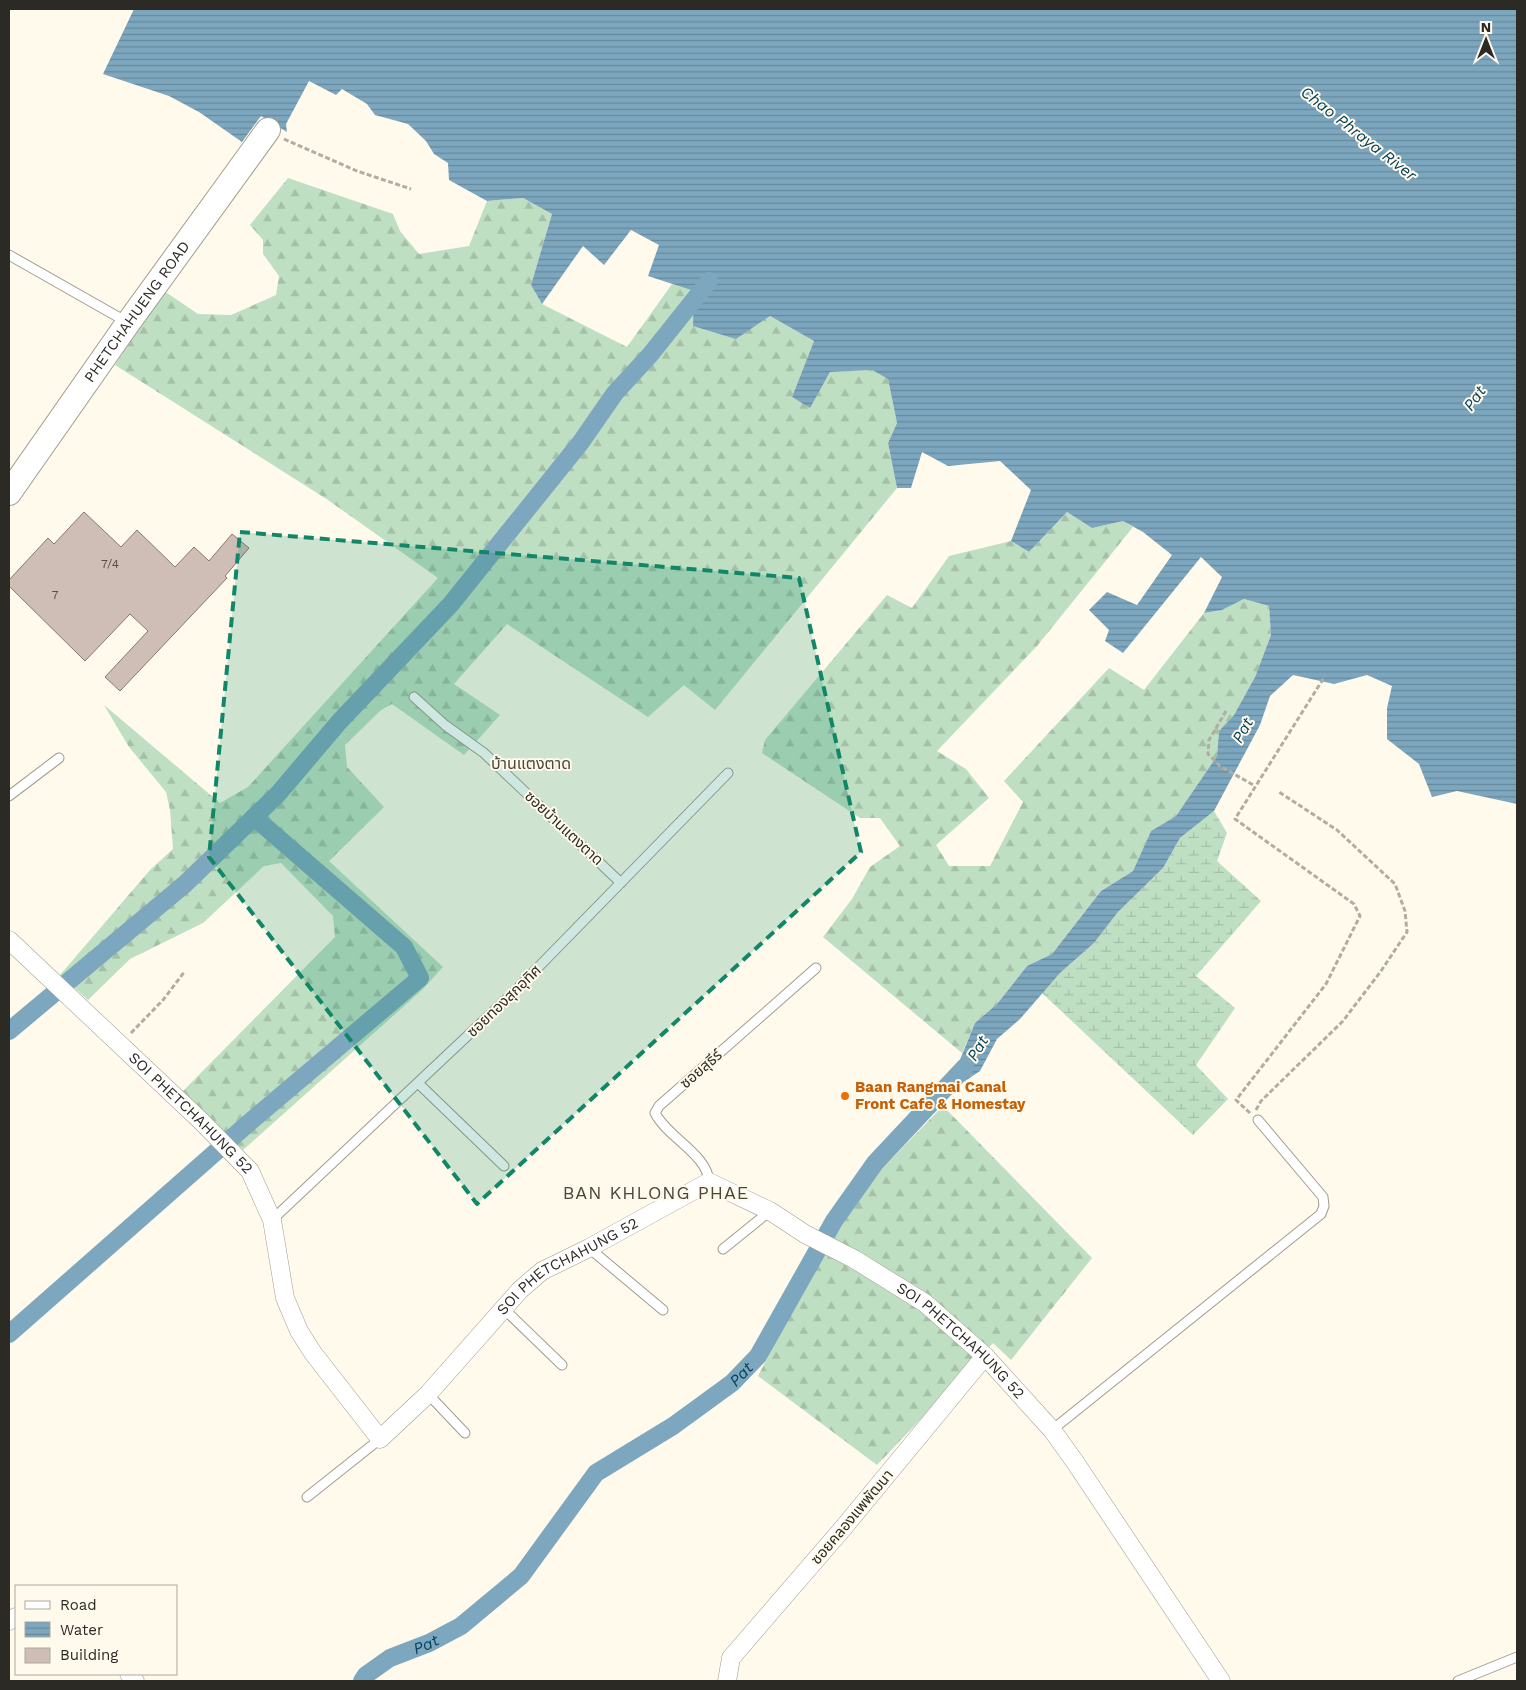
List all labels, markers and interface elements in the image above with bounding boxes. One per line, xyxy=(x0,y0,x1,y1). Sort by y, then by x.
north arrow xyxy=(1461,15,1511,65)
text: N xyxy=(1481,19,1491,35)
water label: Chao Phraya River xyxy=(1297,82,1421,185)
street label: PHETCHAHUENG ROAD xyxy=(80,237,194,386)
water label: Pat xyxy=(1459,382,1490,414)
house number: 7/4 xyxy=(101,557,119,571)
house number: 7 xyxy=(52,588,59,602)
water label: Pat xyxy=(1228,714,1257,746)
district label: บ้านแตงตาด xyxy=(491,754,571,773)
street label: ซอยบ้านแตงตาด xyxy=(521,787,607,869)
street label: ซอยทองสุกอุทิศ xyxy=(463,961,545,1041)
water label: Pat xyxy=(963,1032,993,1064)
street label: ซอยสุธีร์ xyxy=(676,1045,726,1092)
street label: SOI PHETCHAHUNG 52 xyxy=(125,1049,257,1177)
place label: Baan Rangmai Canal Front Cafe & Homestay xyxy=(855,1078,1026,1113)
marker: Baan Rangmai Canal Front Cafe & Homestay xyxy=(839,1090,851,1102)
district label: BAN KHLONG PHAE xyxy=(563,1182,749,1203)
street label: SOI PHETCHAHUNG 52 xyxy=(493,1214,641,1319)
street label: SOI PHETCHAHUNG 52 xyxy=(893,1279,1028,1402)
water label: Pat xyxy=(725,1358,757,1390)
street label: ซอยคลองแพพัฒนา xyxy=(807,1466,897,1568)
legend xyxy=(15,1585,178,1675)
text: Road xyxy=(60,1596,97,1614)
text: Water xyxy=(60,1621,103,1639)
water label: Pat xyxy=(410,1630,443,1658)
text: Building xyxy=(60,1646,118,1664)

